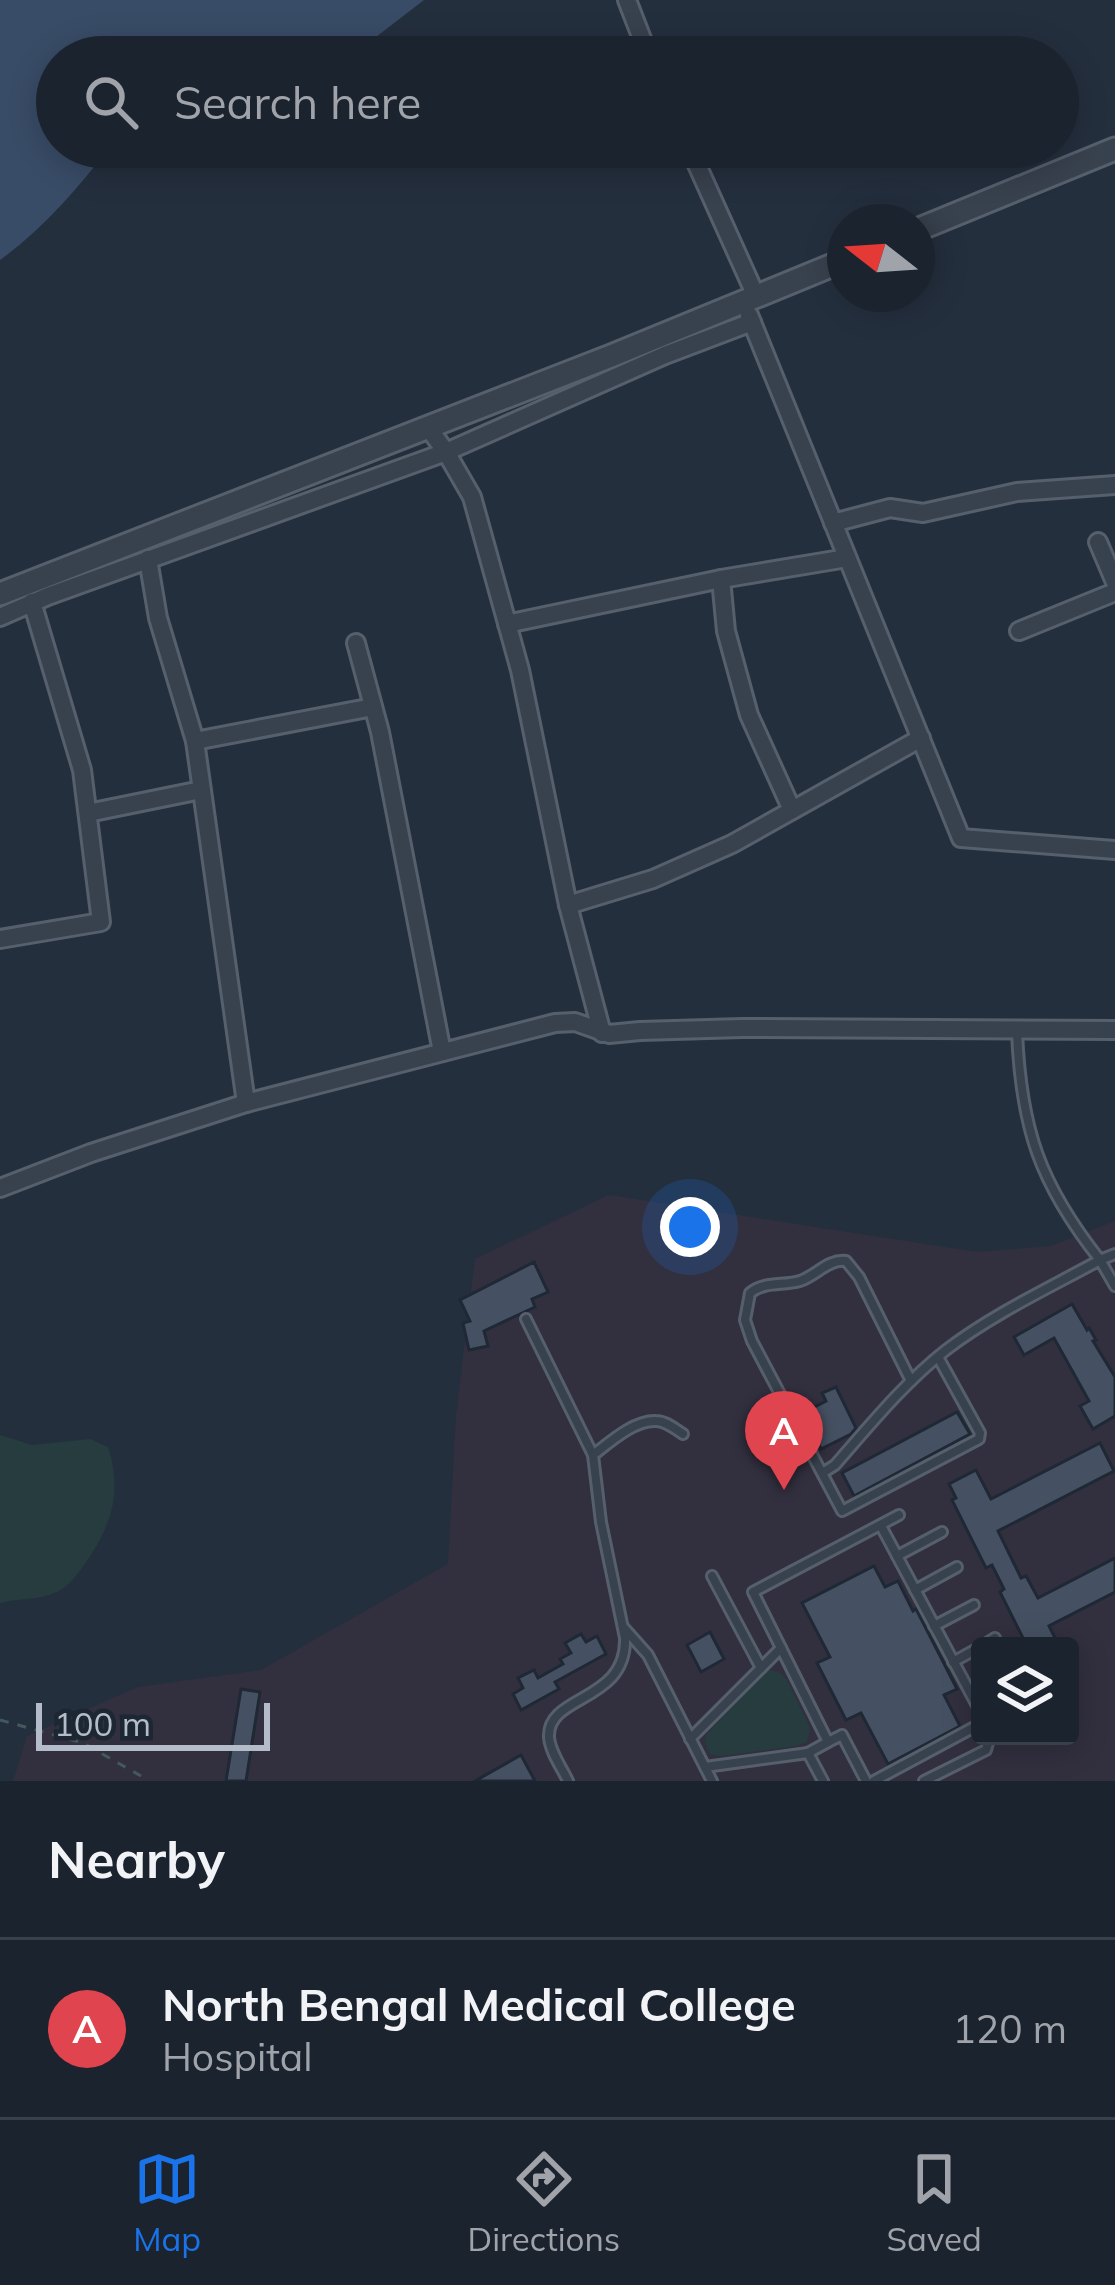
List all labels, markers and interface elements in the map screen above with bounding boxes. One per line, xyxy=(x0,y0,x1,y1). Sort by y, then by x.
search box xyxy=(36,36,1079,168)
icon: search xyxy=(78,69,144,135)
text: Search here xyxy=(174,74,421,130)
north arrow xyxy=(827,204,935,312)
your location xyxy=(660,1197,720,1257)
pin: A xyxy=(745,1391,823,1490)
map controls xyxy=(971,1637,1079,1745)
button: layers xyxy=(971,1637,1079,1745)
scale bar xyxy=(36,1697,270,1750)
text: 100 m xyxy=(54,1703,151,1744)
text: Nearby xyxy=(48,1827,225,1891)
text: North Bengal Medical College xyxy=(162,1976,796,2032)
text: A xyxy=(72,2004,102,2053)
text: 120 m xyxy=(952,2004,1067,2053)
text: Hospital xyxy=(162,2032,313,2081)
tab: Map xyxy=(133,2146,201,2259)
tab: Directions xyxy=(468,2146,620,2259)
tab: Saved xyxy=(887,2146,982,2259)

